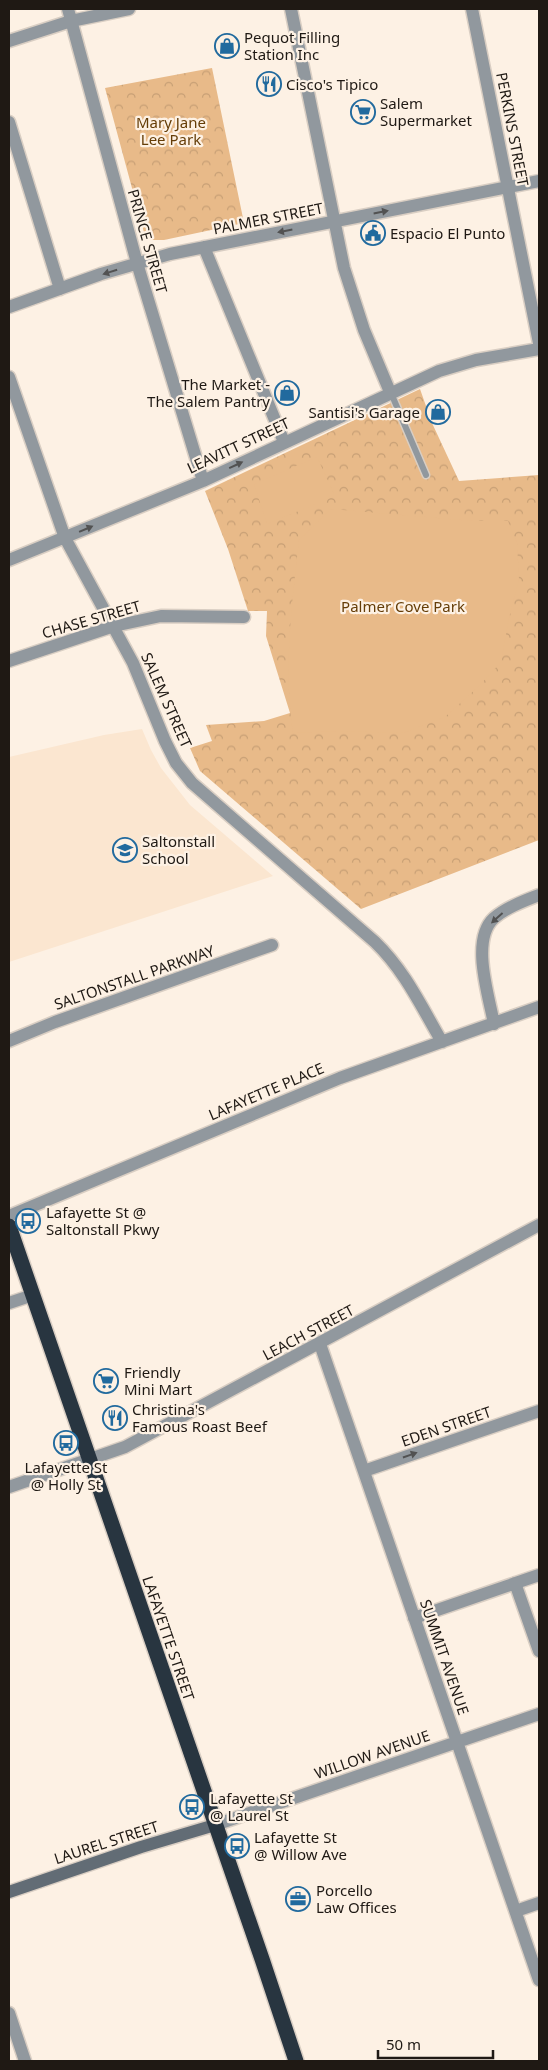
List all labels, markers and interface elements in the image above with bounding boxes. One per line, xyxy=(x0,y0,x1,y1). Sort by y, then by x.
place label: Pequot Filling Station Inc xyxy=(244,27,340,64)
shop icon: Pequot Filling Station Inc xyxy=(214,33,240,59)
street label: PERKINS STREET xyxy=(492,70,534,188)
restaurant icon: Cisco's Tipico xyxy=(256,71,282,97)
place label: Cisco's Tipico xyxy=(286,74,378,94)
place label: Salem Supermarket xyxy=(380,93,472,130)
supermarket icon: Salem Supermarket xyxy=(350,99,376,125)
park label: Mary Jane Lee Park xyxy=(136,112,206,149)
street label: PRINCE STREET xyxy=(124,187,173,296)
street label: PALMER STREET xyxy=(211,197,325,238)
one-way arrow xyxy=(374,207,390,215)
public building icon: Espacio El Punto xyxy=(360,220,386,246)
place label: Espacio El Punto xyxy=(390,223,505,243)
one-way arrow xyxy=(277,227,293,235)
one-way arrow xyxy=(103,268,118,276)
place label: The Market - The Salem Pantry xyxy=(147,374,270,411)
shop icon: The Market - The Salem Pantry xyxy=(274,380,300,406)
shop icon: Santisi's Garage xyxy=(425,399,451,425)
place label: Santisi's Garage xyxy=(308,402,420,422)
street label: LEAVITT STREET xyxy=(183,412,293,478)
one-way arrow xyxy=(229,461,243,469)
one-way arrow xyxy=(79,525,94,532)
street label: CHASE STREET xyxy=(39,595,143,643)
park label: Palmer Cove Park xyxy=(341,596,465,616)
street label: SALEM STREET xyxy=(137,649,197,751)
place label: Saltonstall School xyxy=(142,831,215,868)
school or university icon: Saltonstall School xyxy=(112,837,138,863)
one-way arrow xyxy=(491,912,503,924)
street label: SALTONSTALL PARKWAY xyxy=(51,940,217,1014)
street label: LAFAYETTE PLACE xyxy=(205,1058,327,1124)
place label: Lafayette St @ Saltonstall Pkwy xyxy=(46,1202,160,1239)
bus stop icon: Lafayette St @ Saltonstall Pkwy xyxy=(15,1208,41,1234)
street label: LEACH STREET xyxy=(259,1299,358,1365)
place label: Friendly Mini Mart xyxy=(124,1362,193,1399)
supermarket icon: Friendly Mini Mart xyxy=(93,1368,119,1394)
place label: Christina's Famous Roast Beef xyxy=(132,1399,268,1436)
street label: EDEN STREET xyxy=(398,1401,494,1451)
restaurant icon: Christina's Famous Roast Beef xyxy=(102,1405,128,1431)
bus stop icon: Lafayette St @ Holly St xyxy=(53,1430,79,1456)
one-way arrow xyxy=(403,1451,418,1459)
place label: Lafayette St @ Holly St xyxy=(25,1457,108,1494)
street label: LAFAYETTE STREET xyxy=(138,1573,200,1704)
street label: SUMMIT AVENUE xyxy=(416,1597,474,1717)
street label: WILLOW AVENUE xyxy=(312,1725,432,1783)
place label: Lafayette St @ Laurel St xyxy=(210,1788,293,1825)
bus stop icon: Lafayette St @ Laurel St xyxy=(179,1794,205,1820)
street label: LAUREL STREET xyxy=(51,1815,161,1868)
place label: Lafayette St @ Willow Ave xyxy=(254,1827,347,1864)
bus stop icon: Lafayette St @ Willow Ave xyxy=(224,1833,250,1859)
place label: Porcello Law Offices xyxy=(316,1880,397,1917)
office icon: Porcello Law Offices xyxy=(285,1886,311,1912)
scale bar xyxy=(378,2028,493,2060)
text: 50 m xyxy=(386,2034,421,2054)

